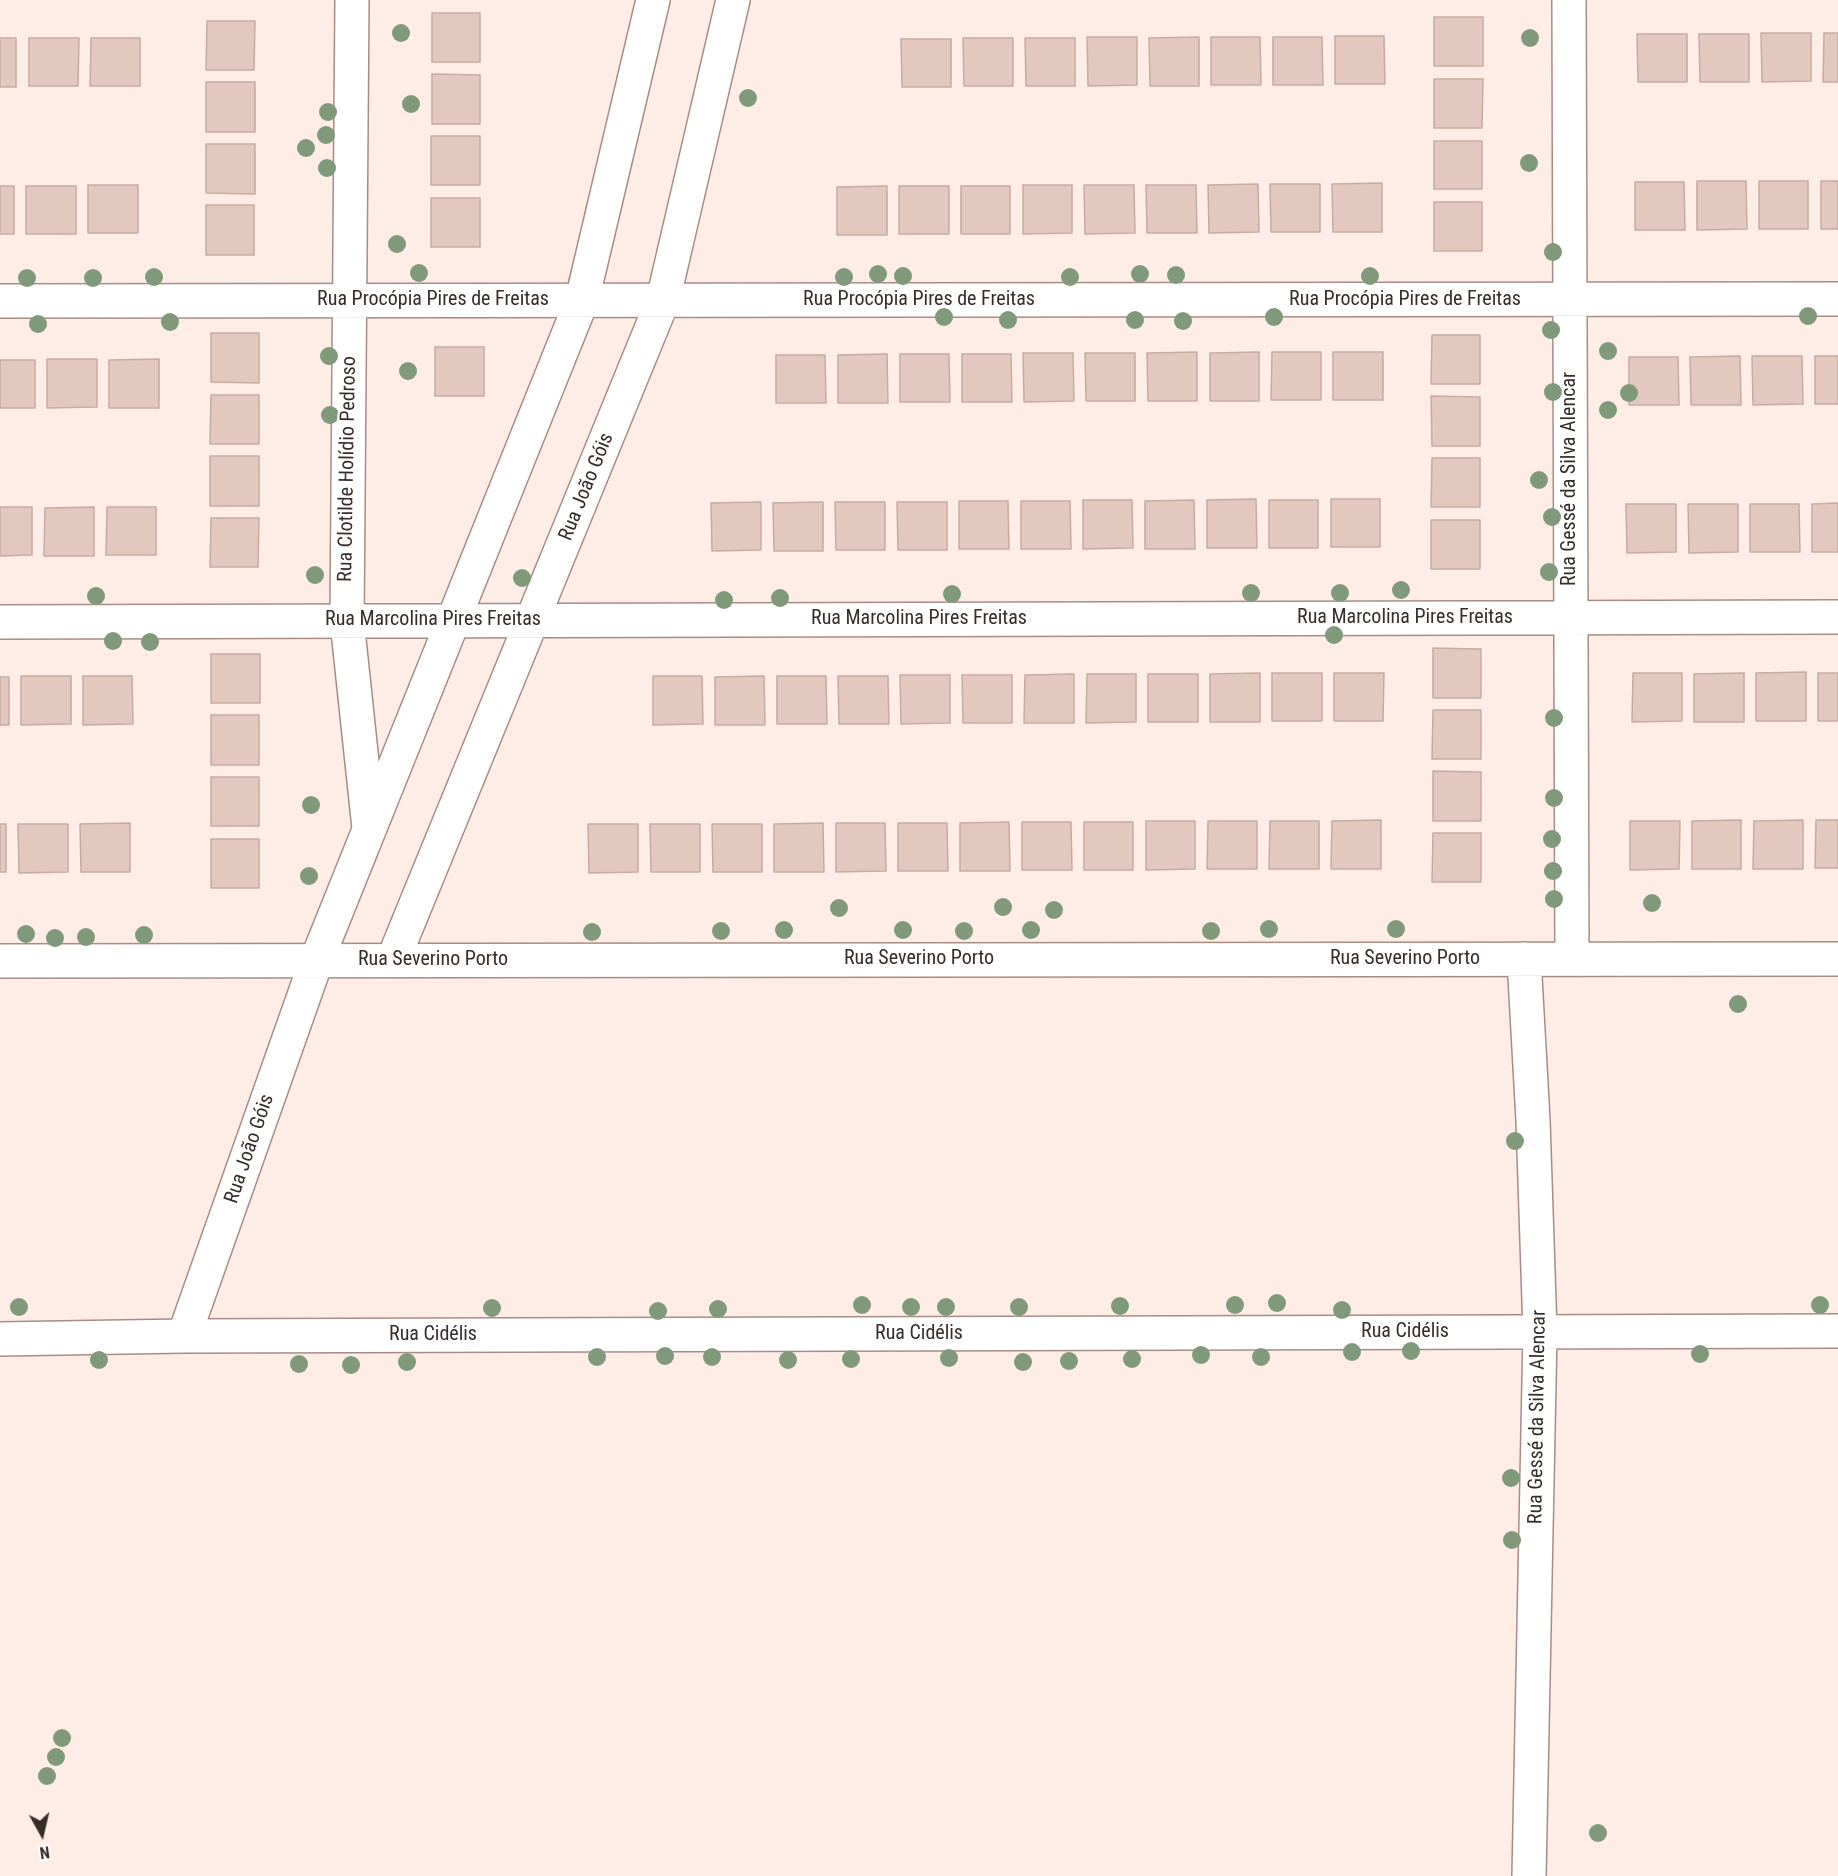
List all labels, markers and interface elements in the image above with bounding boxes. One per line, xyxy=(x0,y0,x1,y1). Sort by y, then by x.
street label: Rua Procópia Pires de Freitas xyxy=(317,288,549,312)
street label: Rua Procópia Pires de Freitas xyxy=(803,288,1035,312)
street label: Rua Procópia Pires de Freitas xyxy=(1289,288,1521,312)
street label: Rua Clotilde Holídio Pedroso xyxy=(334,356,362,582)
street label: Rua Gessé da Silva Alencar xyxy=(1558,372,1582,586)
street label: Rua João Góis xyxy=(555,430,619,544)
street label: Rua Marcolina Pires Freitas xyxy=(1297,606,1513,630)
street label: Rua Marcolina Pires Freitas xyxy=(811,607,1027,631)
street label: Rua Marcolina Pires Freitas xyxy=(325,608,541,632)
street label: Rua Severino Porto xyxy=(844,947,994,971)
street label: Rua Severino Porto xyxy=(1330,947,1480,971)
street label: Rua Severino Porto xyxy=(358,948,508,972)
street label: Rua João Góis xyxy=(220,1091,280,1207)
street label: Rua Gessé da Silva Alencar xyxy=(1524,1310,1552,1524)
street label: Rua Cidélis xyxy=(1361,1320,1449,1344)
street label: Rua Cidélis xyxy=(875,1322,963,1346)
street label: Rua Cidélis xyxy=(389,1323,477,1347)
north arrow xyxy=(12,1804,72,1864)
text: N xyxy=(38,1842,51,1862)

